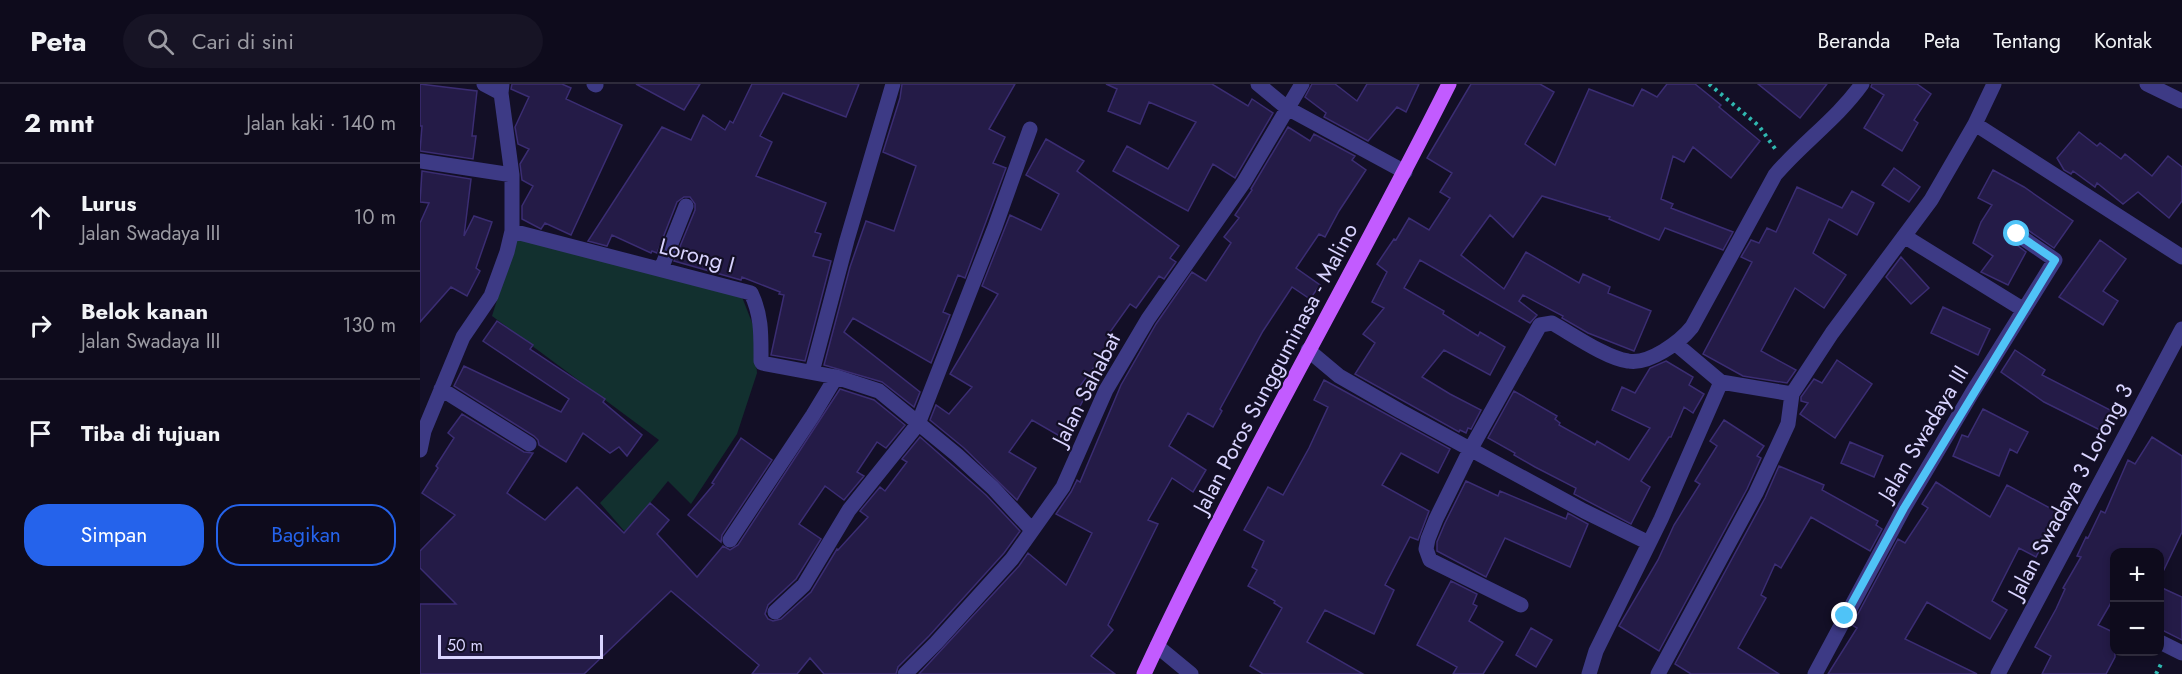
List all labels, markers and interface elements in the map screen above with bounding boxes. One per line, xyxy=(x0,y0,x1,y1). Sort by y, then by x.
search box xyxy=(123,14,543,68)
text: Peta xyxy=(30,21,87,62)
icon: search xyxy=(144,25,177,58)
text: Cari di sini xyxy=(192,25,294,57)
text: Beranda xyxy=(1817,26,1890,56)
text: Peta xyxy=(1923,26,1960,56)
text: Tentang xyxy=(1993,26,2061,56)
text: Kontak xyxy=(2094,26,2152,56)
text: 2 mnt xyxy=(24,104,93,142)
text: Jalan kaki · 140 m xyxy=(246,109,396,138)
text: Lurus xyxy=(81,187,137,219)
icon: ahead xyxy=(24,201,57,234)
text: 10 m xyxy=(353,203,396,232)
street label: Jalan Poros Sungguminasa - Malino xyxy=(1183,217,1365,521)
text: Jalan Swadaya III xyxy=(81,219,220,248)
route start xyxy=(2003,220,2029,246)
street label: Lorong I xyxy=(656,230,738,280)
text: Belok kanan xyxy=(81,295,208,327)
icon: right xyxy=(24,309,57,342)
text: 130 m xyxy=(342,311,396,340)
street label: Jalan Sahabat xyxy=(1043,326,1128,454)
text: Jalan Swadaya III xyxy=(81,327,220,356)
street label: Jalan Swadaya III xyxy=(1868,359,1976,510)
street label: Jalan Swadaya 3 Lorong 3 xyxy=(1998,378,2140,607)
icon: arrive xyxy=(24,417,57,450)
text: Tiba di tujuan xyxy=(81,417,220,449)
button: Simpan xyxy=(24,504,204,566)
button: Bagikan xyxy=(216,504,396,566)
map controls xyxy=(2110,548,2164,656)
button: + xyxy=(2110,548,2164,602)
route end xyxy=(1831,602,1857,628)
button: − xyxy=(2110,602,2164,656)
scale bar xyxy=(438,632,603,660)
text: 50 m xyxy=(447,634,483,657)

